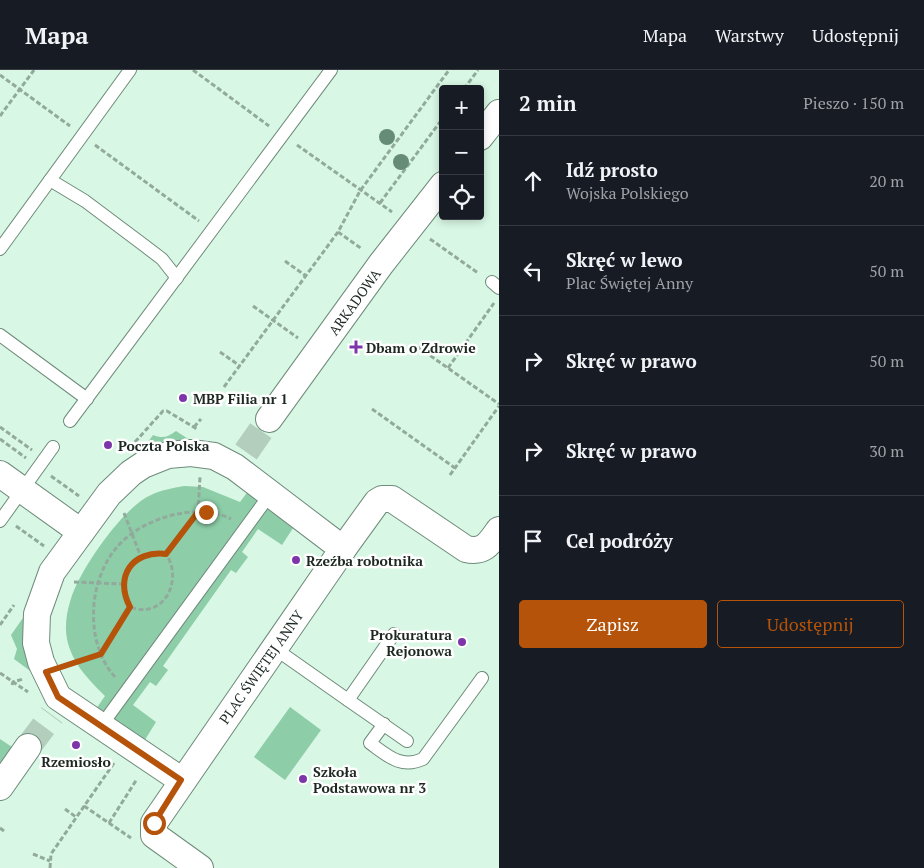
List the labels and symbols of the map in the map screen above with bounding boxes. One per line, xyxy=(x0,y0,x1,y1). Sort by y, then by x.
street label: ARKADOWA xyxy=(323,264,385,339)
place label: Dbam o Zdrowie xyxy=(366,338,476,357)
marker: Dbam o Zdrowie xyxy=(350,341,362,353)
place label: MBP Filia nr 1 xyxy=(193,389,288,408)
marker: MBP Filia nr 1 xyxy=(177,392,189,404)
place label: Poczta Polska xyxy=(118,436,210,455)
marker: Poczta Polska xyxy=(102,439,114,451)
route end xyxy=(195,501,218,524)
place label: Rzeźba robotnika xyxy=(306,551,423,570)
marker: Rzeźba robotnika xyxy=(290,554,302,566)
street label: PLAC ŚWIĘTEJ ANNY xyxy=(215,606,308,728)
place label: Prokuratura Rejonowa xyxy=(370,625,452,660)
marker: Prokuratura Rejonowa xyxy=(456,636,468,648)
marker: Rzemiosło xyxy=(70,739,82,751)
place label: Rzemiosło xyxy=(41,752,111,771)
place label: Szkoła Podstawowa nr 3 xyxy=(313,762,426,797)
marker: Szkoła Podstawowa nr 3 xyxy=(297,773,309,785)
route start xyxy=(143,812,166,835)

